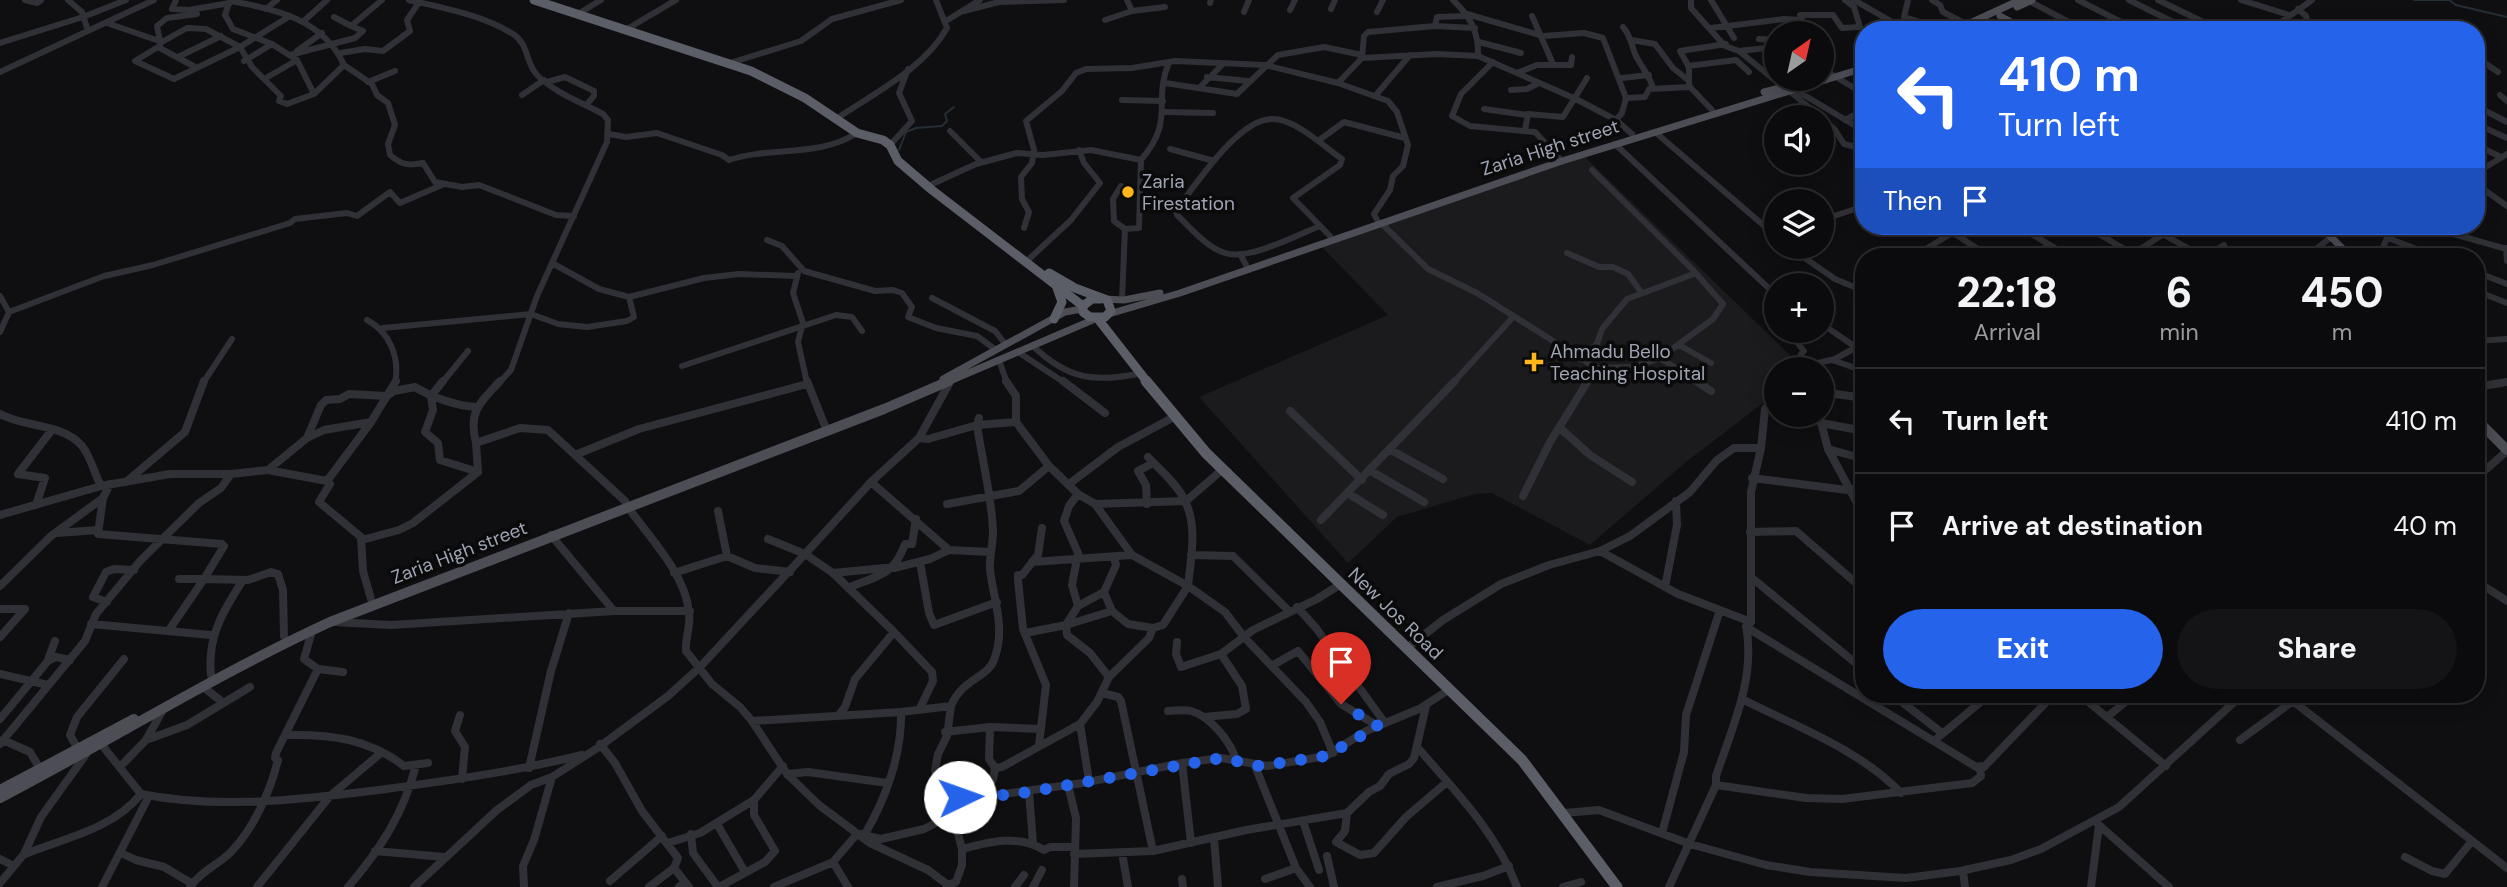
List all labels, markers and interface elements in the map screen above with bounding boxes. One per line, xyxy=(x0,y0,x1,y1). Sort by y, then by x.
north arrow xyxy=(1764,21,1834,91)
map controls xyxy=(1764,21,1834,427)
text: 410 m xyxy=(1998,42,2140,106)
icon: left xyxy=(1883,49,1974,140)
text: Turn left xyxy=(1998,104,2120,146)
button: sound xyxy=(1764,105,1834,175)
street label: Zaria High street xyxy=(1478,113,1622,182)
place label: Zaria Firestation xyxy=(1142,169,1235,216)
icon: arrive xyxy=(1956,182,1994,220)
marker: Zaria Firestation xyxy=(1120,184,1136,200)
text: Then xyxy=(1883,184,1942,218)
button: layers xyxy=(1764,189,1834,259)
text: 22:18 xyxy=(1956,265,2058,320)
text: 6 xyxy=(2166,265,2192,320)
text: 450 xyxy=(2300,265,2384,320)
button: + xyxy=(1764,273,1834,343)
text: Arrival xyxy=(1974,317,2041,347)
text: min xyxy=(2160,317,2199,347)
text: m xyxy=(2332,317,2352,347)
place label: Ahmadu Bello Teaching Hospital xyxy=(1550,339,1705,386)
marker: Ahmadu Bello Teaching Hospital xyxy=(1524,352,1544,372)
button: − xyxy=(1764,357,1834,427)
icon: left xyxy=(1883,402,1921,440)
text: Turn left xyxy=(1942,404,2049,438)
text: 410 m xyxy=(2385,404,2457,438)
icon: arrive xyxy=(1883,507,1921,545)
text: Arrive at destination xyxy=(1942,509,2203,543)
text: 40 m xyxy=(2393,509,2457,543)
street label: Zaria High street xyxy=(388,515,531,590)
street label: New Jos Road xyxy=(1343,562,1448,665)
button: Exit xyxy=(1883,609,2163,689)
button: Share xyxy=(2177,609,2457,689)
pin xyxy=(1311,632,1371,704)
icon: arrive xyxy=(1322,643,1360,681)
position arrow xyxy=(923,760,997,834)

